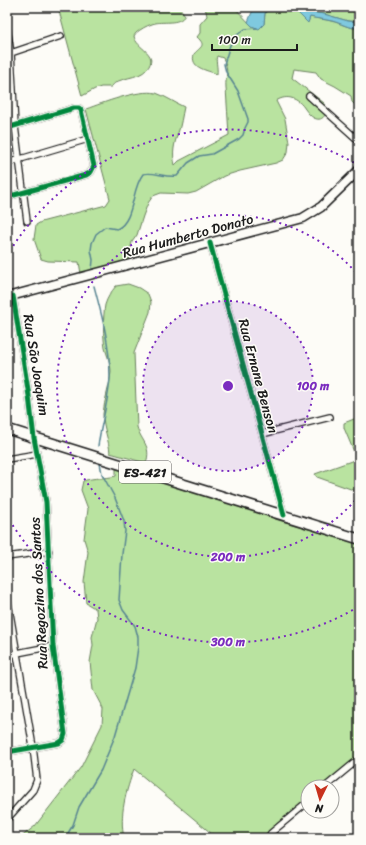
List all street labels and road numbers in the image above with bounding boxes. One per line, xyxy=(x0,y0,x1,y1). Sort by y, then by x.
street label: Rua Humberto Donato xyxy=(120,206,256,266)
street label: Rua São Joaquim xyxy=(16,312,56,418)
street label: Rua Ernane Benson xyxy=(231,316,285,436)
road number: ES-421 xyxy=(119,461,171,483)
street label: Rua Regozino dos Santos xyxy=(23,516,55,670)

